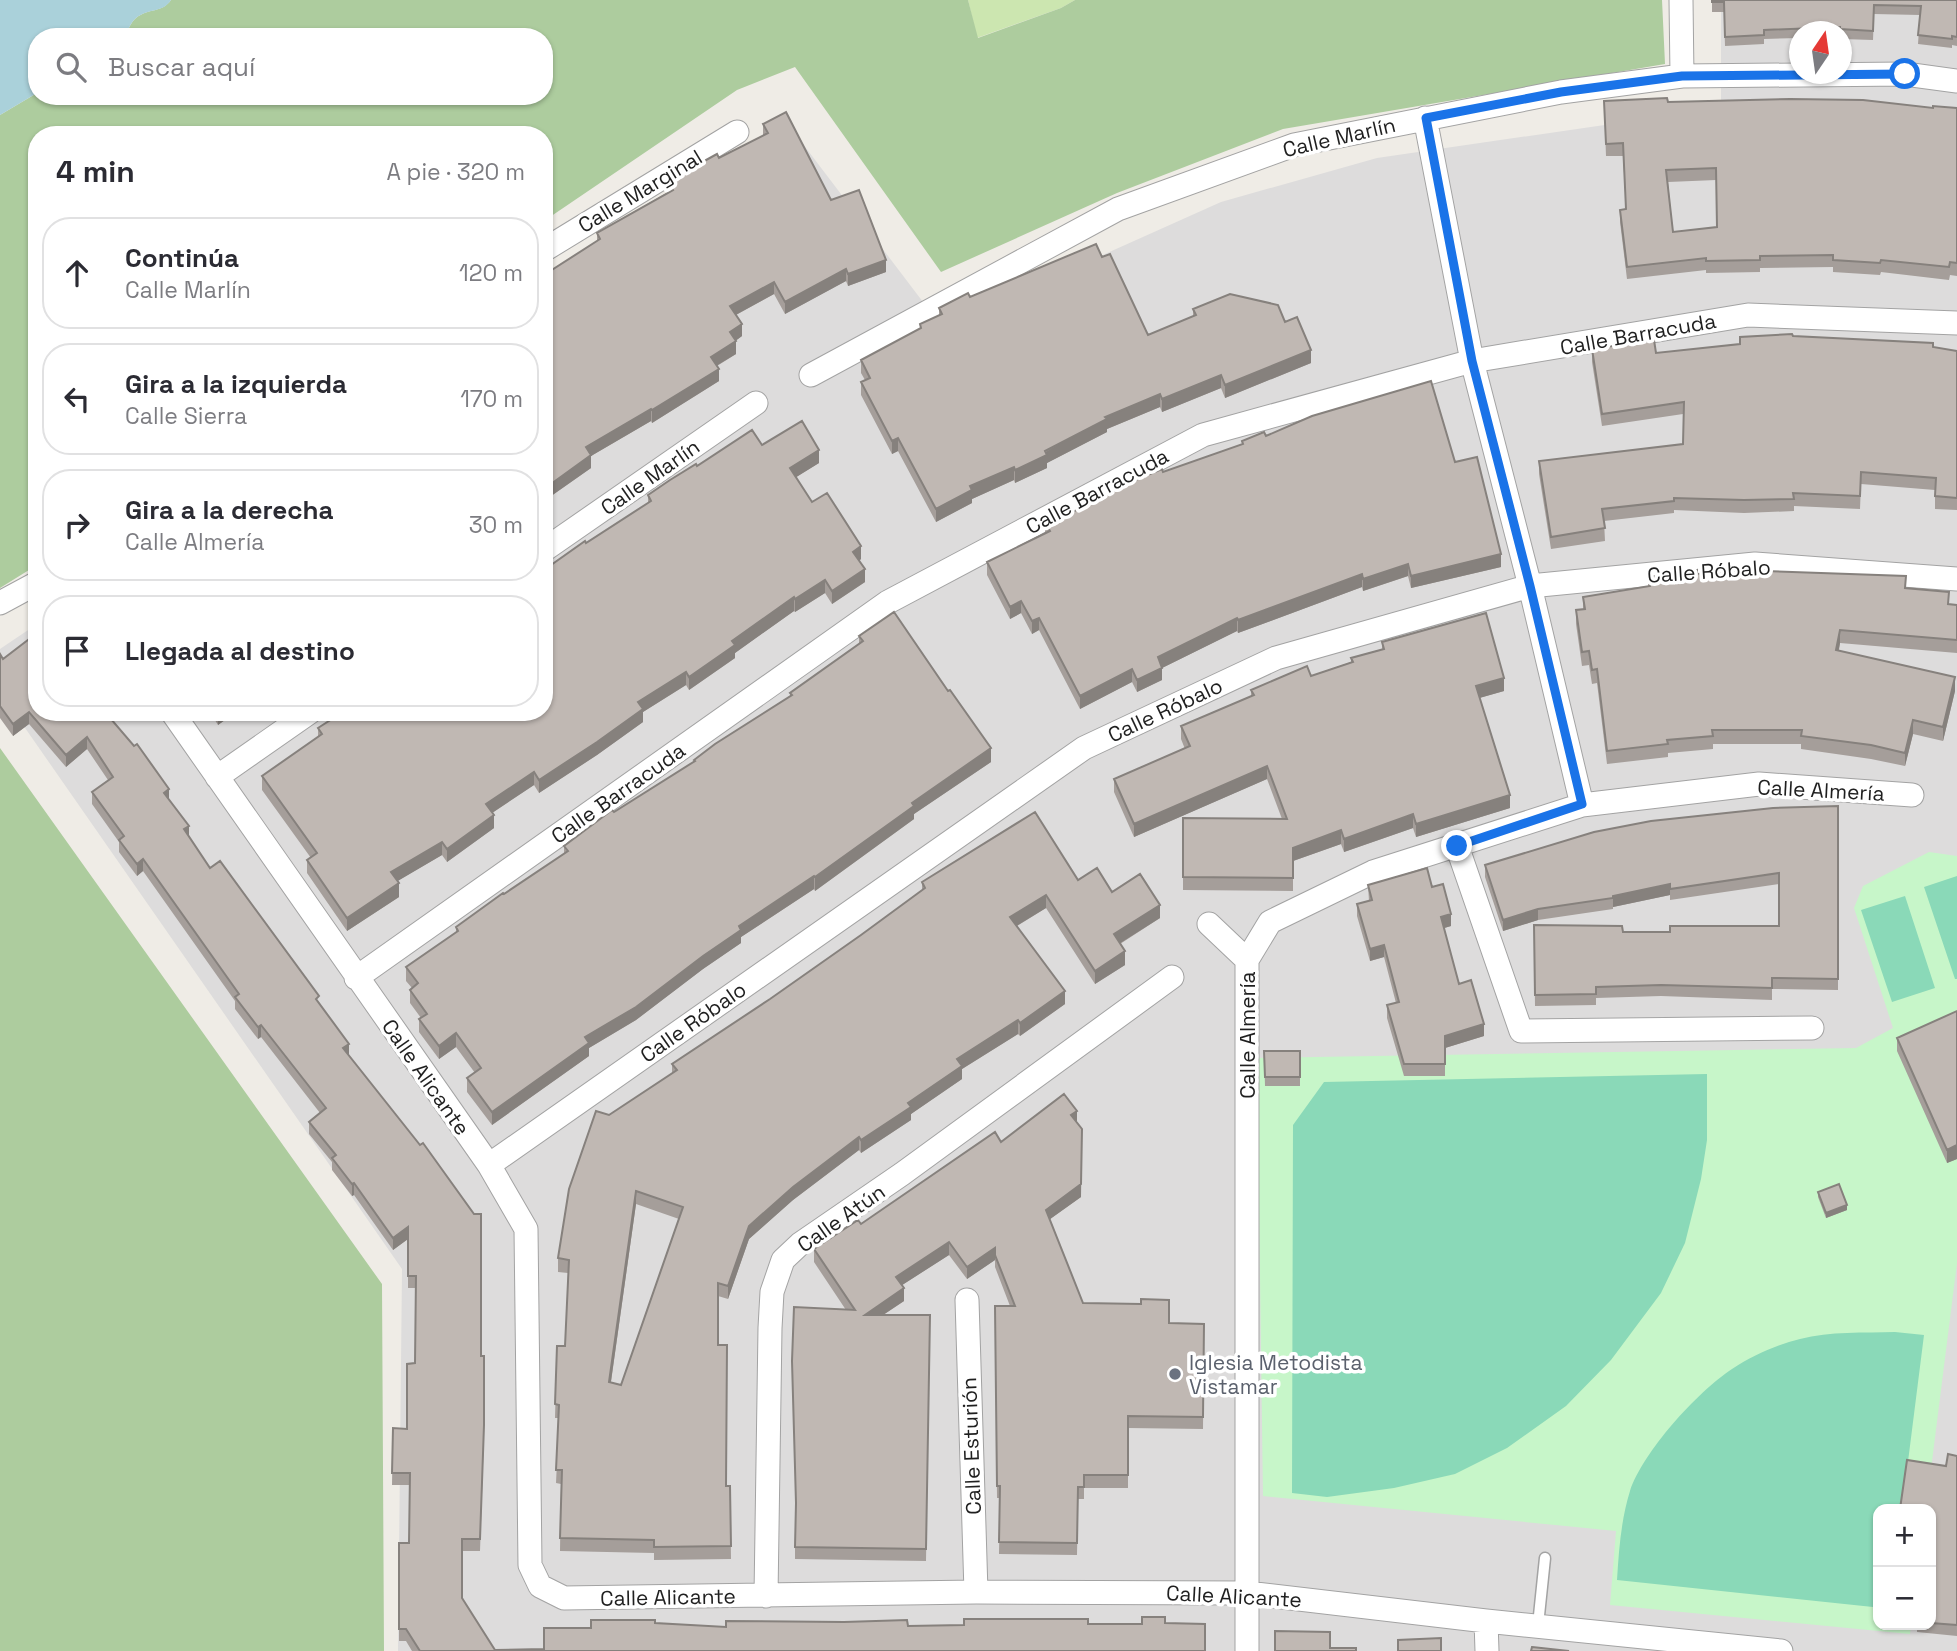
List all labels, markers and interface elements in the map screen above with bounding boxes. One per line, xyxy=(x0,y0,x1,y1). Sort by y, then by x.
north arrow xyxy=(1789,21,1852,84)
search box xyxy=(28,28,553,105)
icon: search xyxy=(52,48,90,86)
text: Buscar aquí xyxy=(108,50,255,84)
route start xyxy=(1889,58,1920,89)
street label: Calle Marlín xyxy=(1280,111,1398,163)
street label: Calle Marginal xyxy=(573,143,707,239)
text: 4 min xyxy=(56,152,135,191)
text: A pie · 320 m xyxy=(387,157,525,187)
text: Continúa xyxy=(125,241,239,275)
icon: ahead xyxy=(58,254,96,292)
text: 120 m xyxy=(459,258,523,288)
text: Calle Marlín xyxy=(125,275,251,305)
street label: Calle Barracuda xyxy=(1558,307,1718,361)
text: Gira a la izquierda xyxy=(125,367,347,401)
icon: left xyxy=(58,380,96,418)
text: 170 m xyxy=(460,384,523,414)
text: Calle Sierra xyxy=(125,401,247,431)
street label: Calle Marlín xyxy=(595,433,705,521)
street label: Calle Barracuda xyxy=(1021,442,1173,540)
text: Gira a la derecha xyxy=(125,493,334,527)
icon: right xyxy=(58,506,96,544)
text: 30 m xyxy=(469,510,523,540)
text: Calle Almería xyxy=(125,527,265,557)
street label: Calle Róbalo xyxy=(1646,553,1772,589)
icon: arrive xyxy=(58,632,96,670)
text: Llegada al destino xyxy=(125,634,355,668)
street label: Calle Róbalo xyxy=(1103,672,1227,748)
street label: Calle Barracuda xyxy=(546,737,690,849)
street label: Calle Almería xyxy=(1757,773,1885,807)
route end xyxy=(1441,830,1472,861)
street label: Calle Almería xyxy=(1234,971,1261,1099)
street label: Calle Róbalo xyxy=(635,975,751,1069)
street label: Calle Alicante xyxy=(376,1014,476,1140)
street label: Calle Atún xyxy=(792,1178,890,1258)
place label: Iglesia Metodista Vistamar xyxy=(1189,1349,1362,1400)
marker: Iglesia Metodista Vistamar xyxy=(1167,1366,1183,1382)
street label: Calle Esturión xyxy=(955,1377,987,1515)
map controls xyxy=(1873,1504,1936,1630)
button: + xyxy=(1873,1504,1936,1567)
button: − xyxy=(1873,1567,1936,1630)
street label: Calle Alicante xyxy=(1165,1579,1303,1613)
street label: Calle Alicante xyxy=(600,1582,736,1612)

